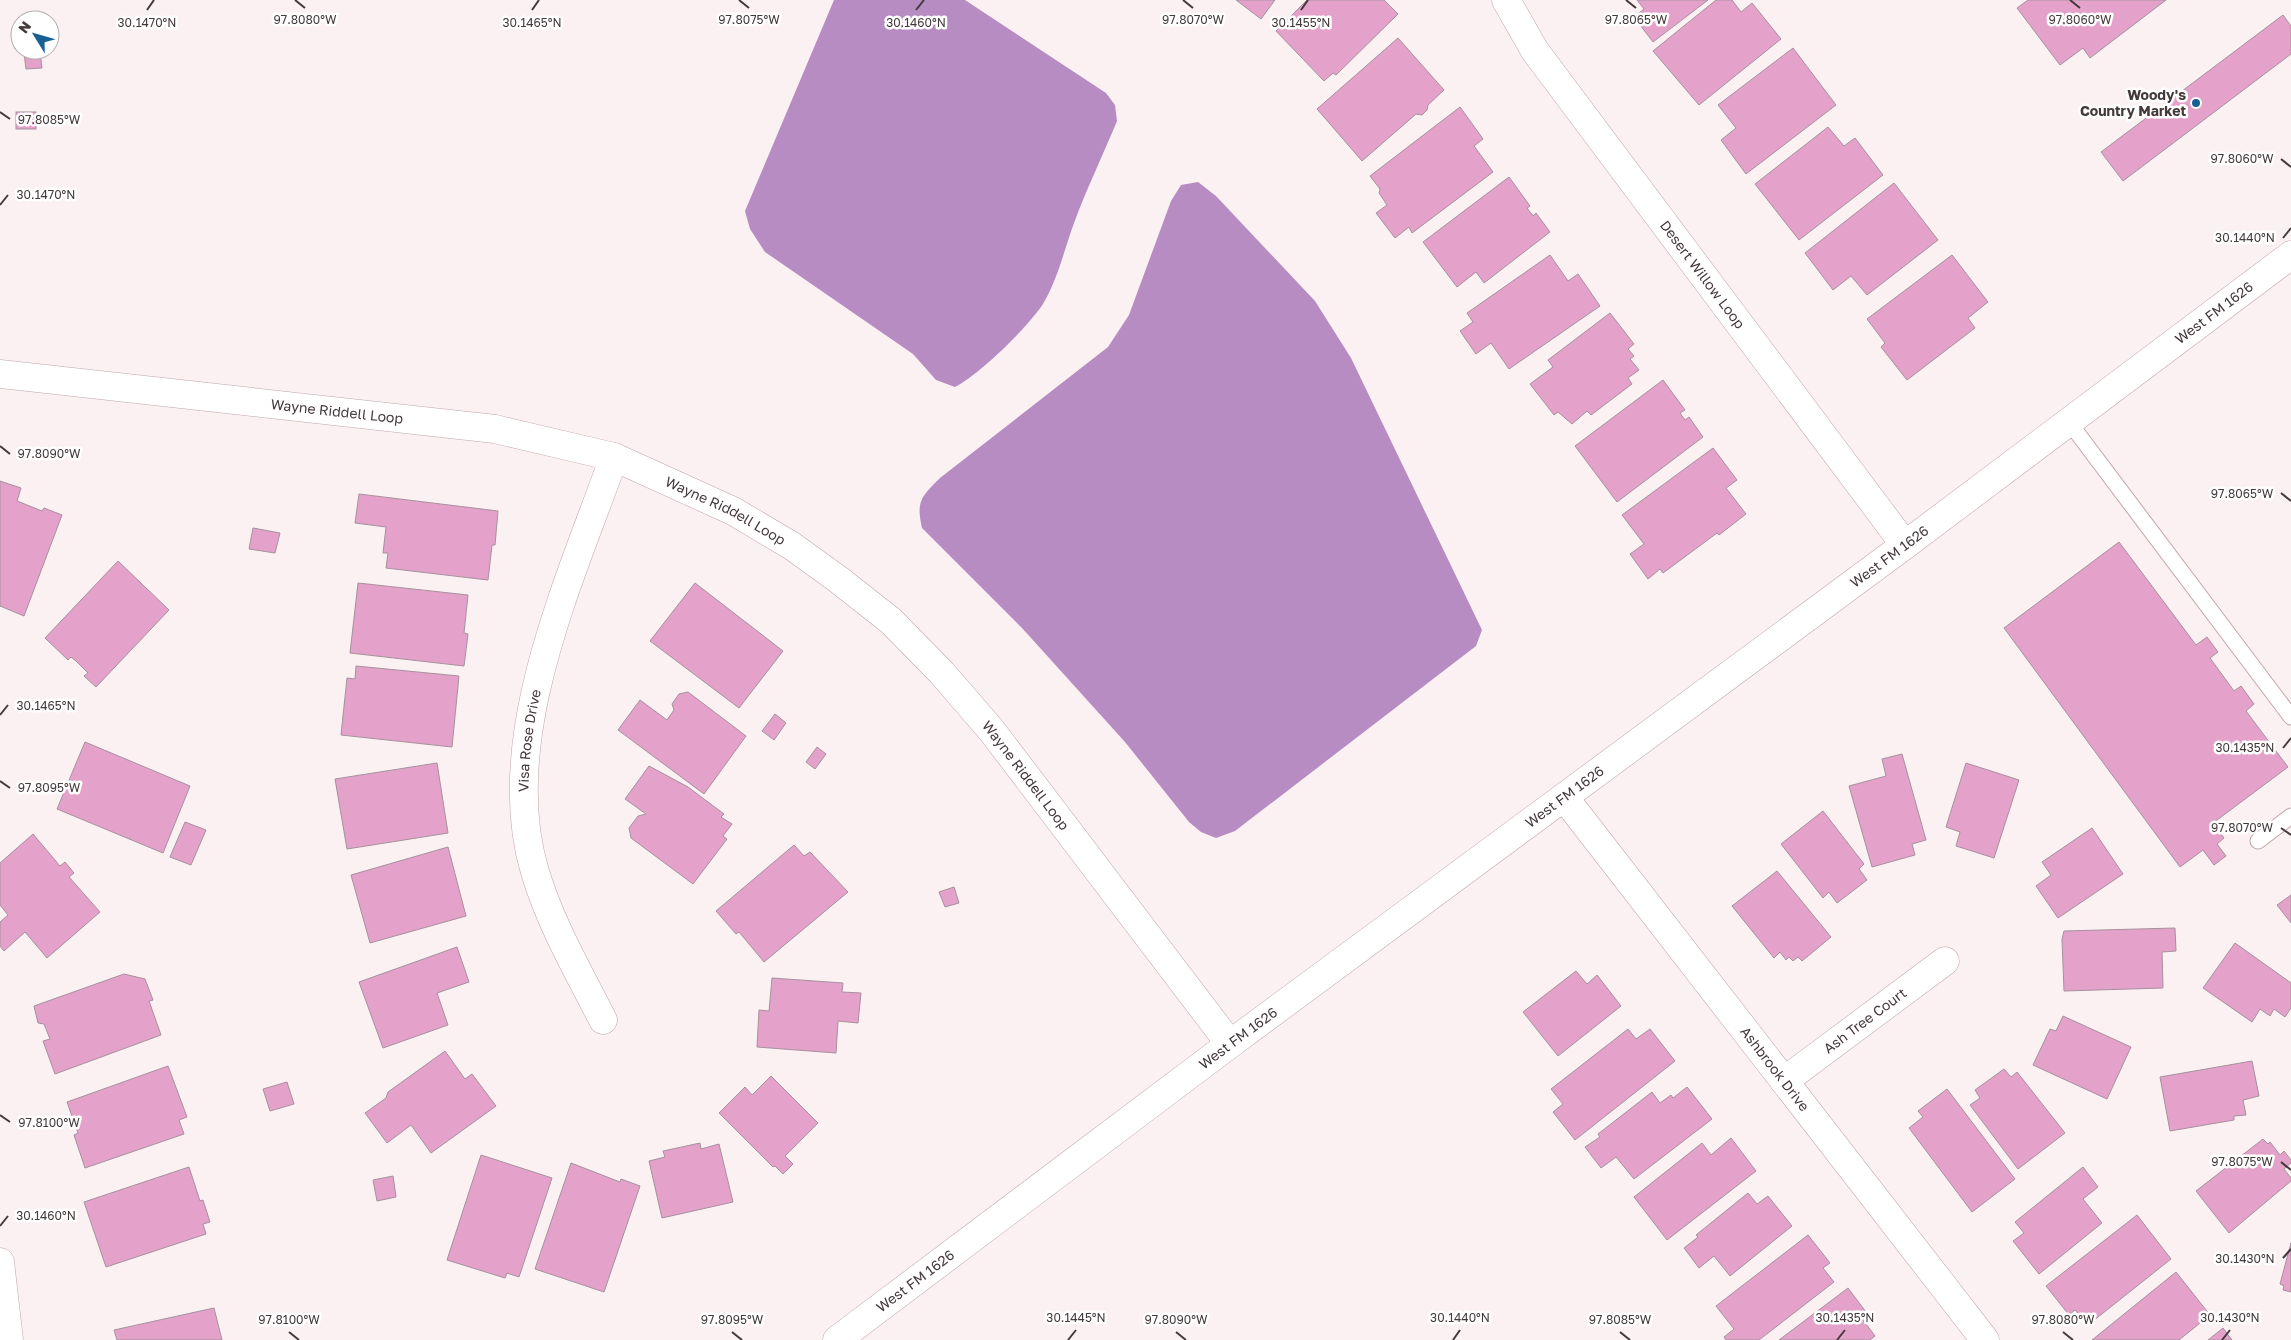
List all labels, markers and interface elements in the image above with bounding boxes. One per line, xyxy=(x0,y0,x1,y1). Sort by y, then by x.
north arrow xyxy=(10,10,60,60)
text: 97.8080°W xyxy=(274,12,337,27)
text: 97.8075°W xyxy=(718,12,780,27)
text: 97.8070°W xyxy=(1162,12,1224,27)
text: 97.8065°W xyxy=(1605,12,1668,27)
text: 97.8060°W xyxy=(2049,12,2112,27)
text: 30.1470°N xyxy=(118,15,176,30)
text: 30.1465°N xyxy=(502,15,562,30)
text: 30.1460°N xyxy=(886,15,946,30)
text: 30.1455°N xyxy=(1272,15,1330,30)
text: N xyxy=(14,18,34,36)
place label: Woody's Country Market xyxy=(2080,86,2186,119)
marker: Woody's Country Market xyxy=(2190,97,2202,109)
text: 97.8085°W xyxy=(18,112,81,127)
text: 97.8060°W xyxy=(2211,151,2274,166)
text: 30.1470°N xyxy=(17,187,75,202)
street label: Desert Willow Loop xyxy=(1657,217,1749,332)
text: 30.1440°N xyxy=(2215,230,2275,245)
street label: West FM 1626 xyxy=(2171,278,2256,347)
street label: Wayne Riddell Loop xyxy=(270,395,404,427)
text: 97.8090°W xyxy=(18,446,81,461)
street label: Wayne Riddell Loop xyxy=(663,472,789,548)
text: 97.8065°W xyxy=(2211,486,2274,501)
street label: West FM 1626 xyxy=(1847,521,1932,591)
street label: Visa Rose Drive xyxy=(515,687,544,792)
text: 30.1465°N xyxy=(16,698,76,713)
street label: Wayne Riddell Loop xyxy=(979,717,1073,833)
text: 30.1435°N xyxy=(2216,740,2274,755)
street label: West FM 1626 xyxy=(1522,762,1607,831)
text: 97.8095°W xyxy=(18,780,81,795)
text: 97.8070°W xyxy=(2211,820,2273,835)
street label: Ash Tree Court xyxy=(1820,984,1910,1057)
street label: West FM 1626 xyxy=(1195,1003,1280,1072)
street label: Ashbrook Drive xyxy=(1737,1023,1813,1114)
text: 97.8100°W xyxy=(18,1115,80,1130)
text: 97.8075°W xyxy=(2211,1154,2273,1169)
text: 30.1460°N xyxy=(16,1208,76,1223)
street label: West FM 1626 xyxy=(873,1246,957,1316)
text: 30.1430°N xyxy=(2215,1251,2275,1266)
text: 30.1445°N xyxy=(1046,1310,1106,1325)
text: 30.1440°N xyxy=(1430,1310,1490,1325)
text: 30.1435°N xyxy=(1816,1310,1874,1325)
text: 30.1430°N xyxy=(2200,1310,2260,1325)
text: 97.8100°W xyxy=(258,1312,320,1327)
text: 97.8095°W xyxy=(701,1312,764,1327)
text: 97.8090°W xyxy=(1145,1312,1208,1327)
text: 97.8085°W xyxy=(1589,1312,1652,1327)
text: 97.8080°W xyxy=(2032,1312,2095,1327)

